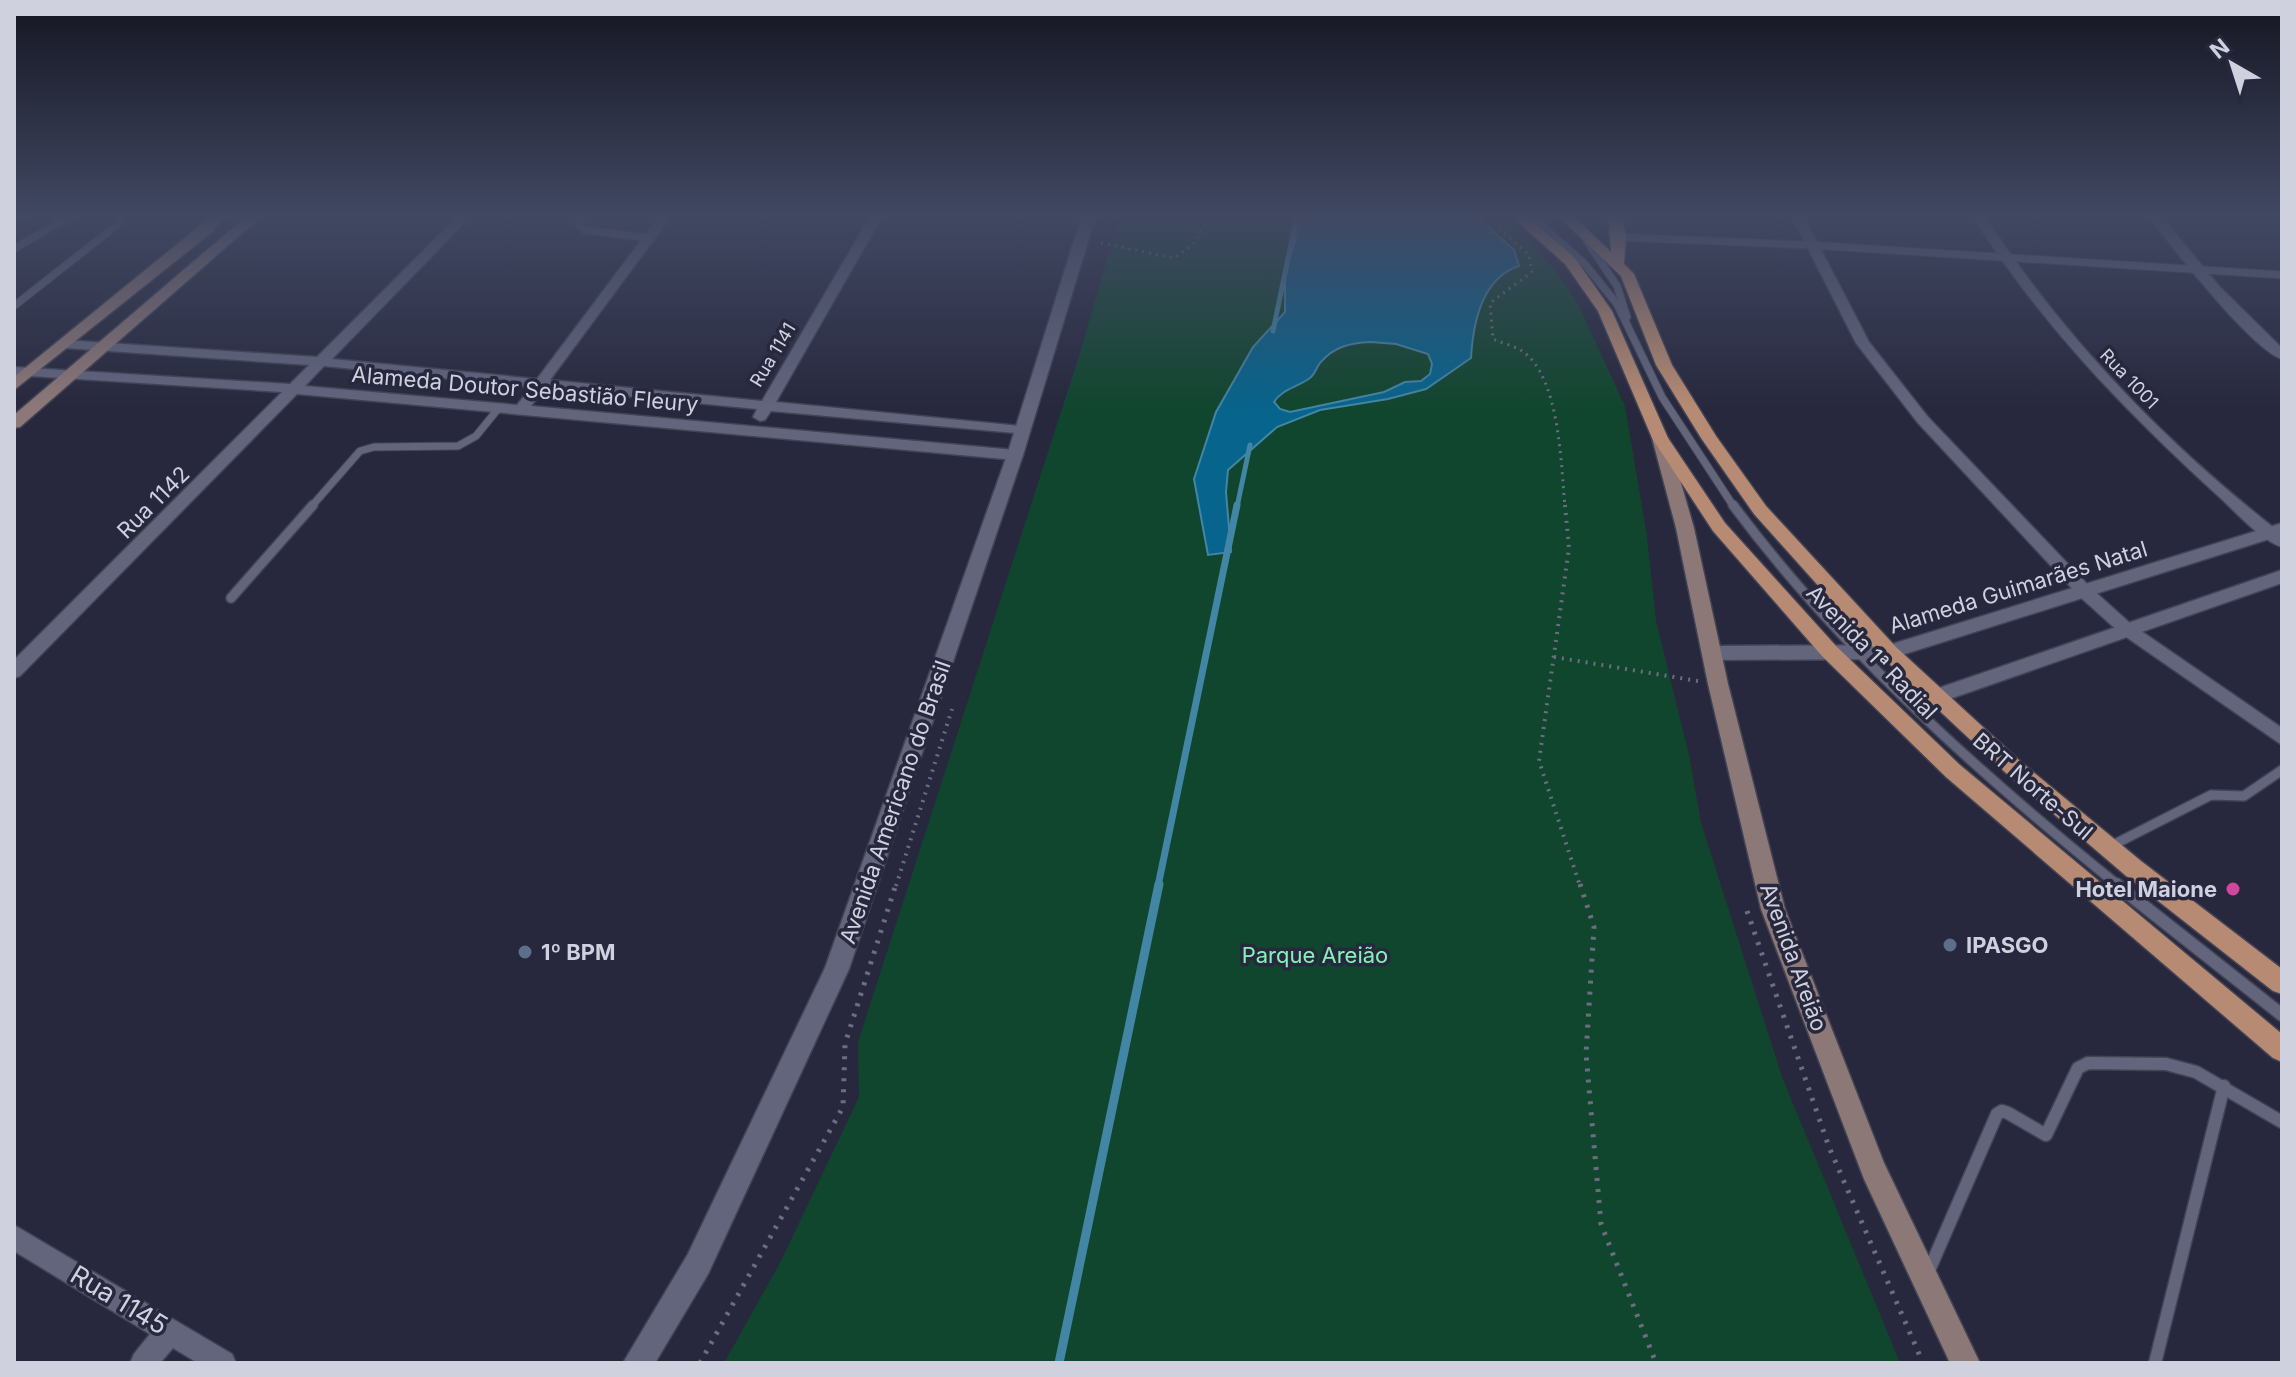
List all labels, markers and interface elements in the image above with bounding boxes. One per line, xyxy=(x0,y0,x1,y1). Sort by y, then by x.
north arrow xyxy=(2192,24,2272,104)
text: N xyxy=(2205,33,2234,64)
street label: Rua 1141 xyxy=(745,319,800,390)
street label: Rua 1001 xyxy=(2096,344,2163,413)
street label: Alameda Doutor Sebastião Fleury xyxy=(351,361,699,417)
street label: Rua 1142 xyxy=(112,461,194,543)
street label: Alameda Guimarães Natal xyxy=(1886,535,2150,639)
street label: Avenida 1ª Radial xyxy=(1801,579,1943,725)
street label: Avenida Americano do Brasil xyxy=(834,657,956,947)
street label: BRT Norte-Sul xyxy=(1968,727,2098,845)
place label: Hotel Maione xyxy=(2075,876,2217,902)
street label: Avenida Areião xyxy=(1755,879,1833,1035)
marker: Hotel Maione xyxy=(2224,880,2242,898)
place label: IPASGO xyxy=(1966,932,2049,958)
marker: IPASGO xyxy=(1941,936,1959,954)
place label: 1º BPM xyxy=(541,939,616,965)
park label: Parque Areião xyxy=(1242,942,1388,968)
marker: 1º BPM xyxy=(516,943,534,961)
street label: Rua 1145 xyxy=(65,1259,173,1341)

